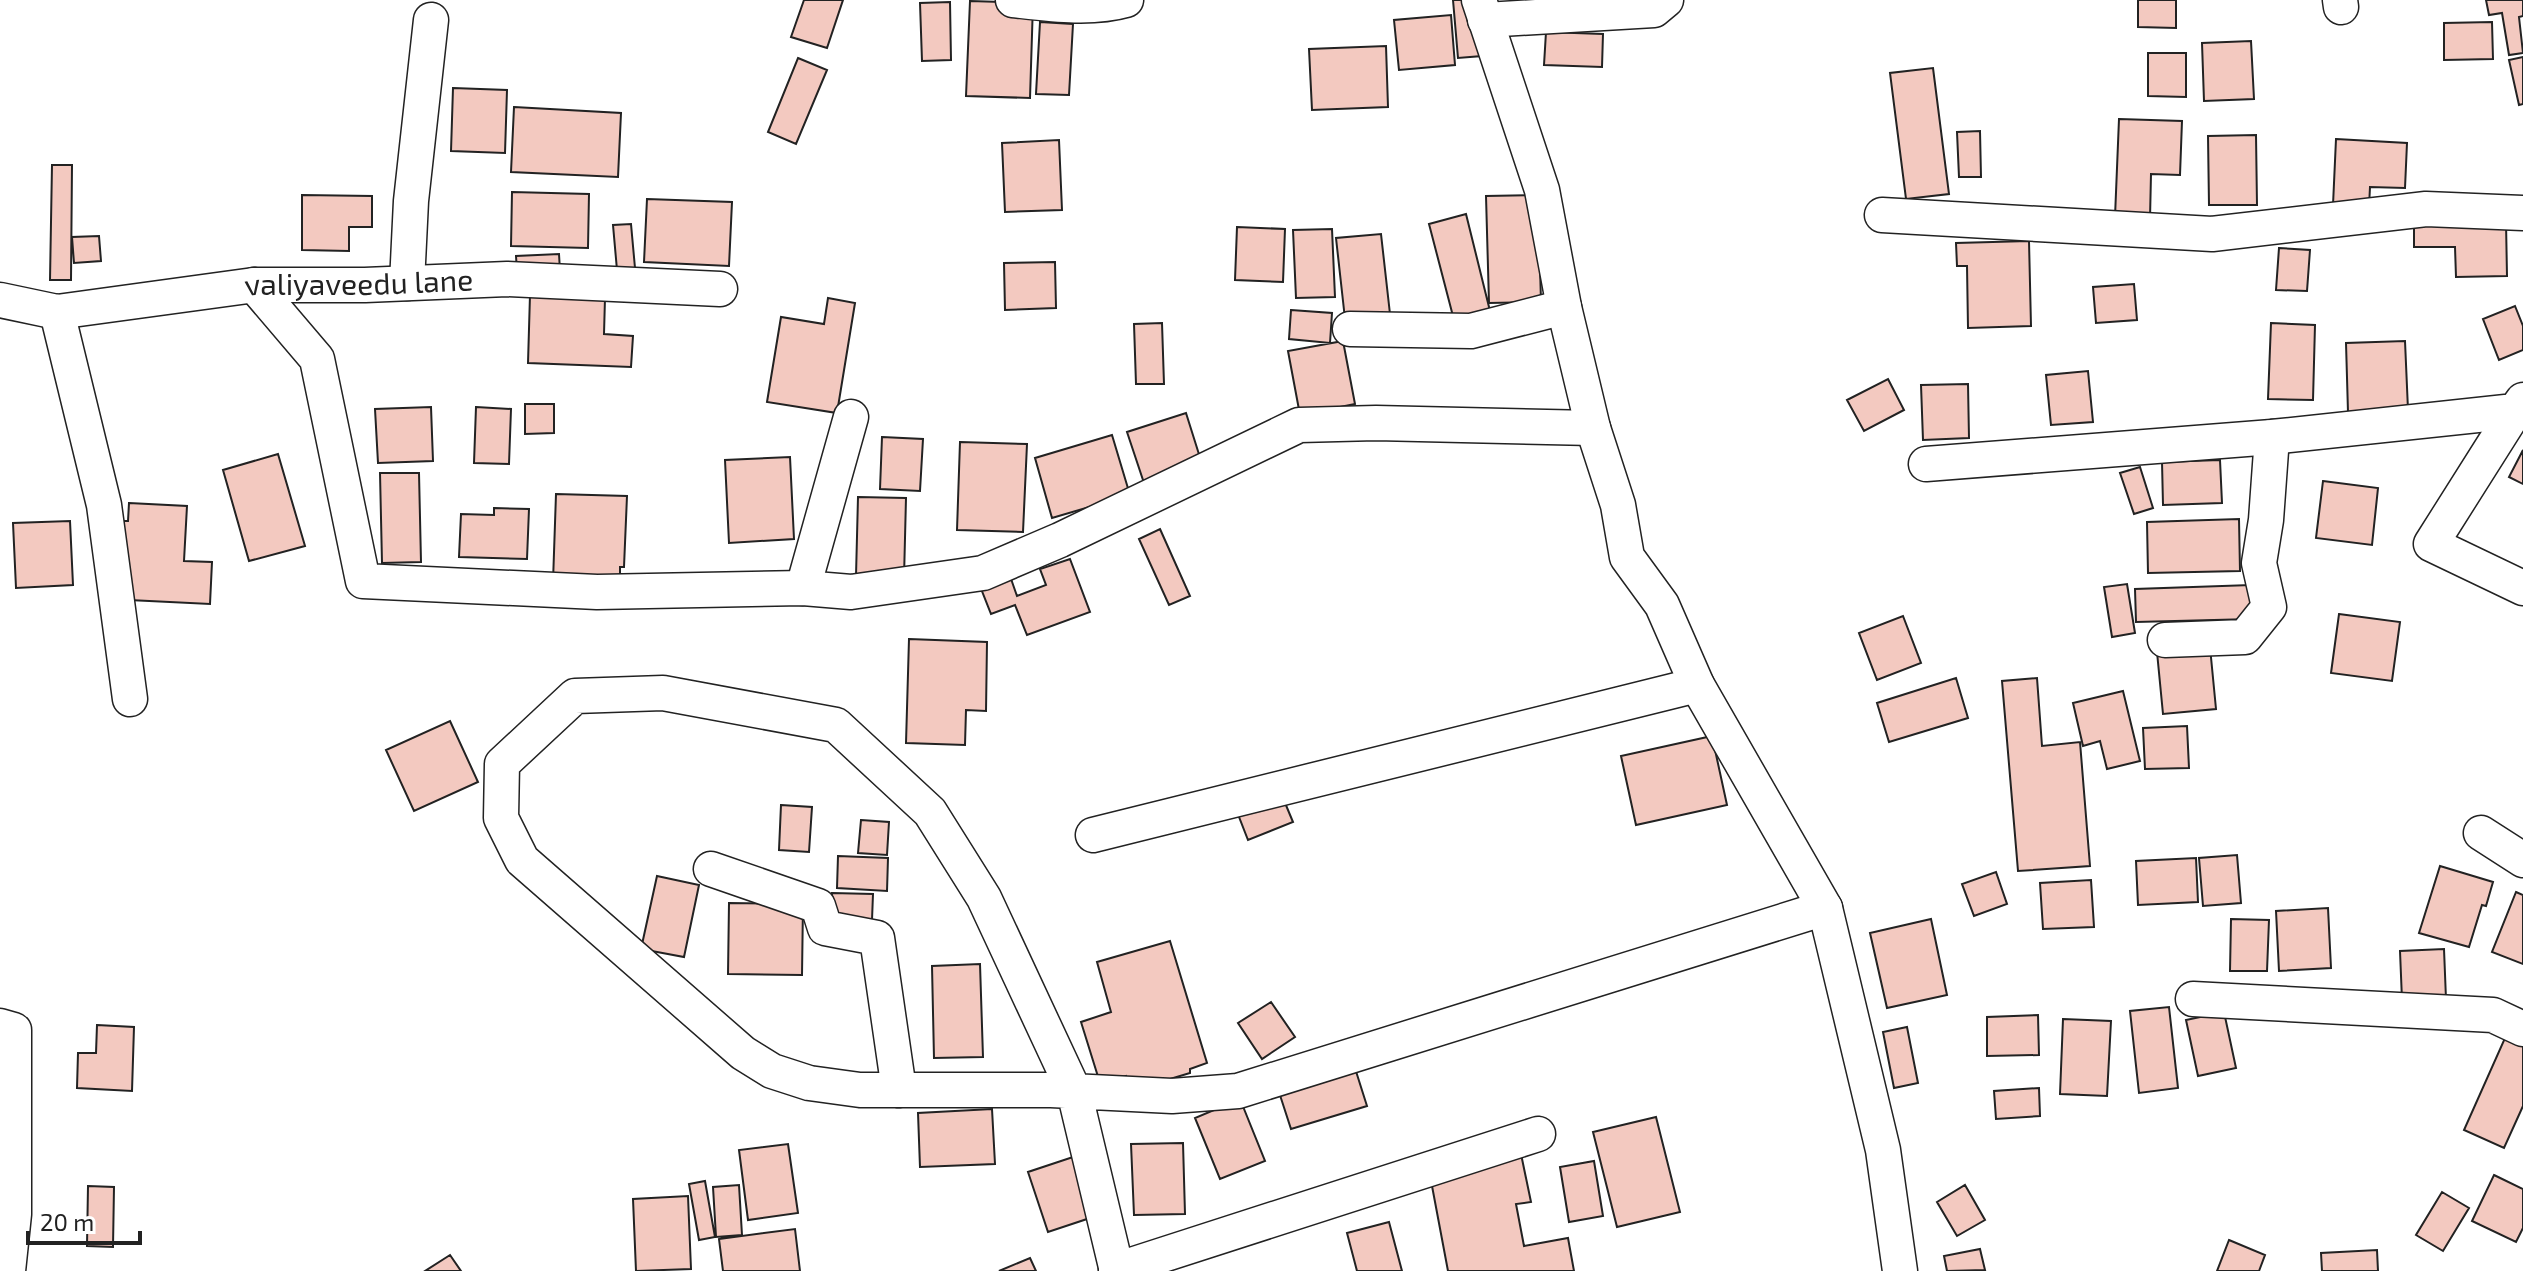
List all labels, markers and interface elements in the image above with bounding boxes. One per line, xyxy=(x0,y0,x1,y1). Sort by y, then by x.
street label: valiyaveedu lane xyxy=(242,260,474,302)
scale bar xyxy=(28,1195,140,1245)
text: 20 m xyxy=(40,1207,94,1236)

